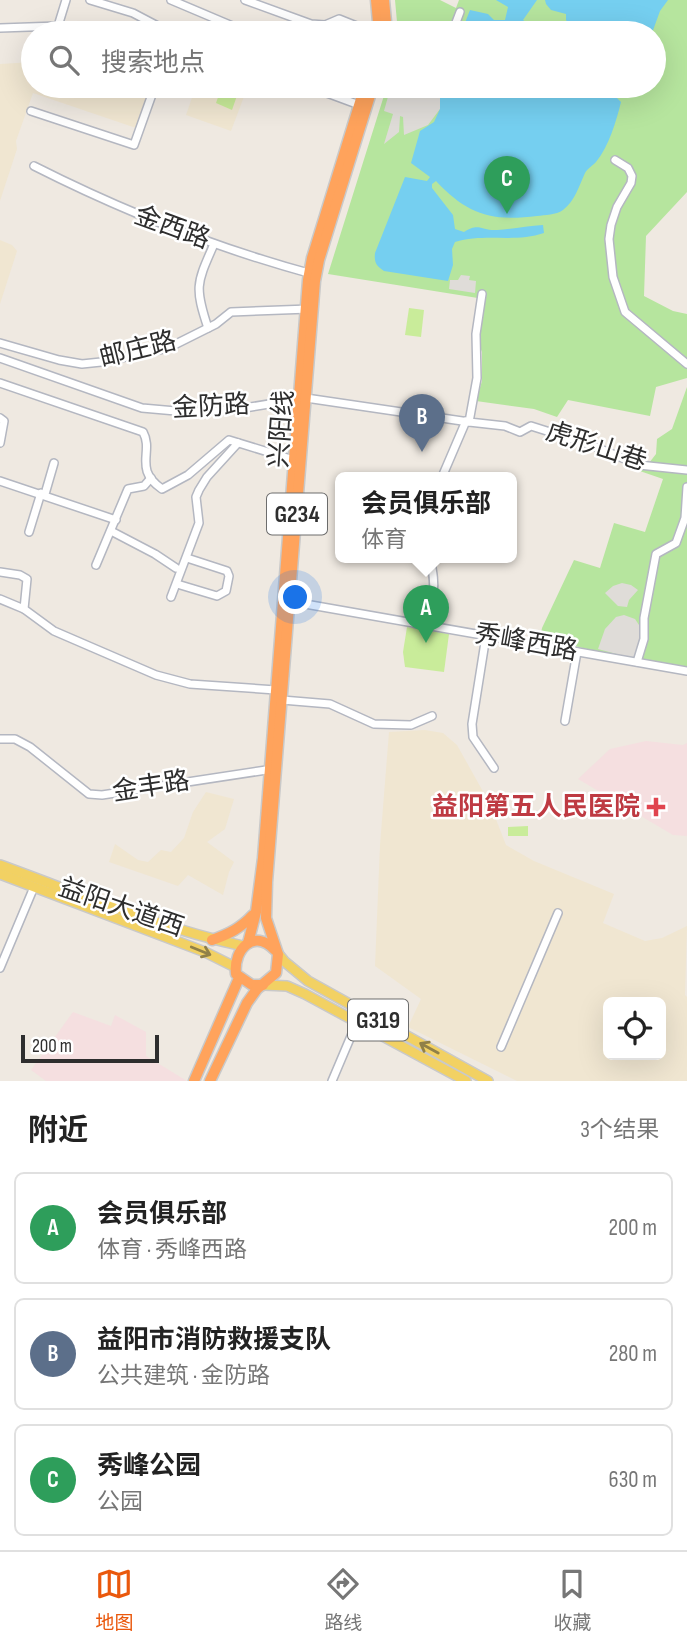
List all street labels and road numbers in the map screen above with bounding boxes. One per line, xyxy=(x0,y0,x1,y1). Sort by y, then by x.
street label: 金西路 xyxy=(130,200,214,256)
street label: 邮庄路 xyxy=(96,326,180,374)
street label: 金防路 xyxy=(171,389,251,425)
street label: 兴阳线 xyxy=(264,389,300,469)
street label: 虎形山巷 xyxy=(542,416,650,478)
road number: G234 xyxy=(267,494,327,534)
street label: 秀峰西路 xyxy=(472,619,580,667)
street label: 金丰路 xyxy=(110,766,192,808)
street label: 益阳大道西 xyxy=(54,872,188,944)
road number: G319 xyxy=(348,1000,408,1040)

